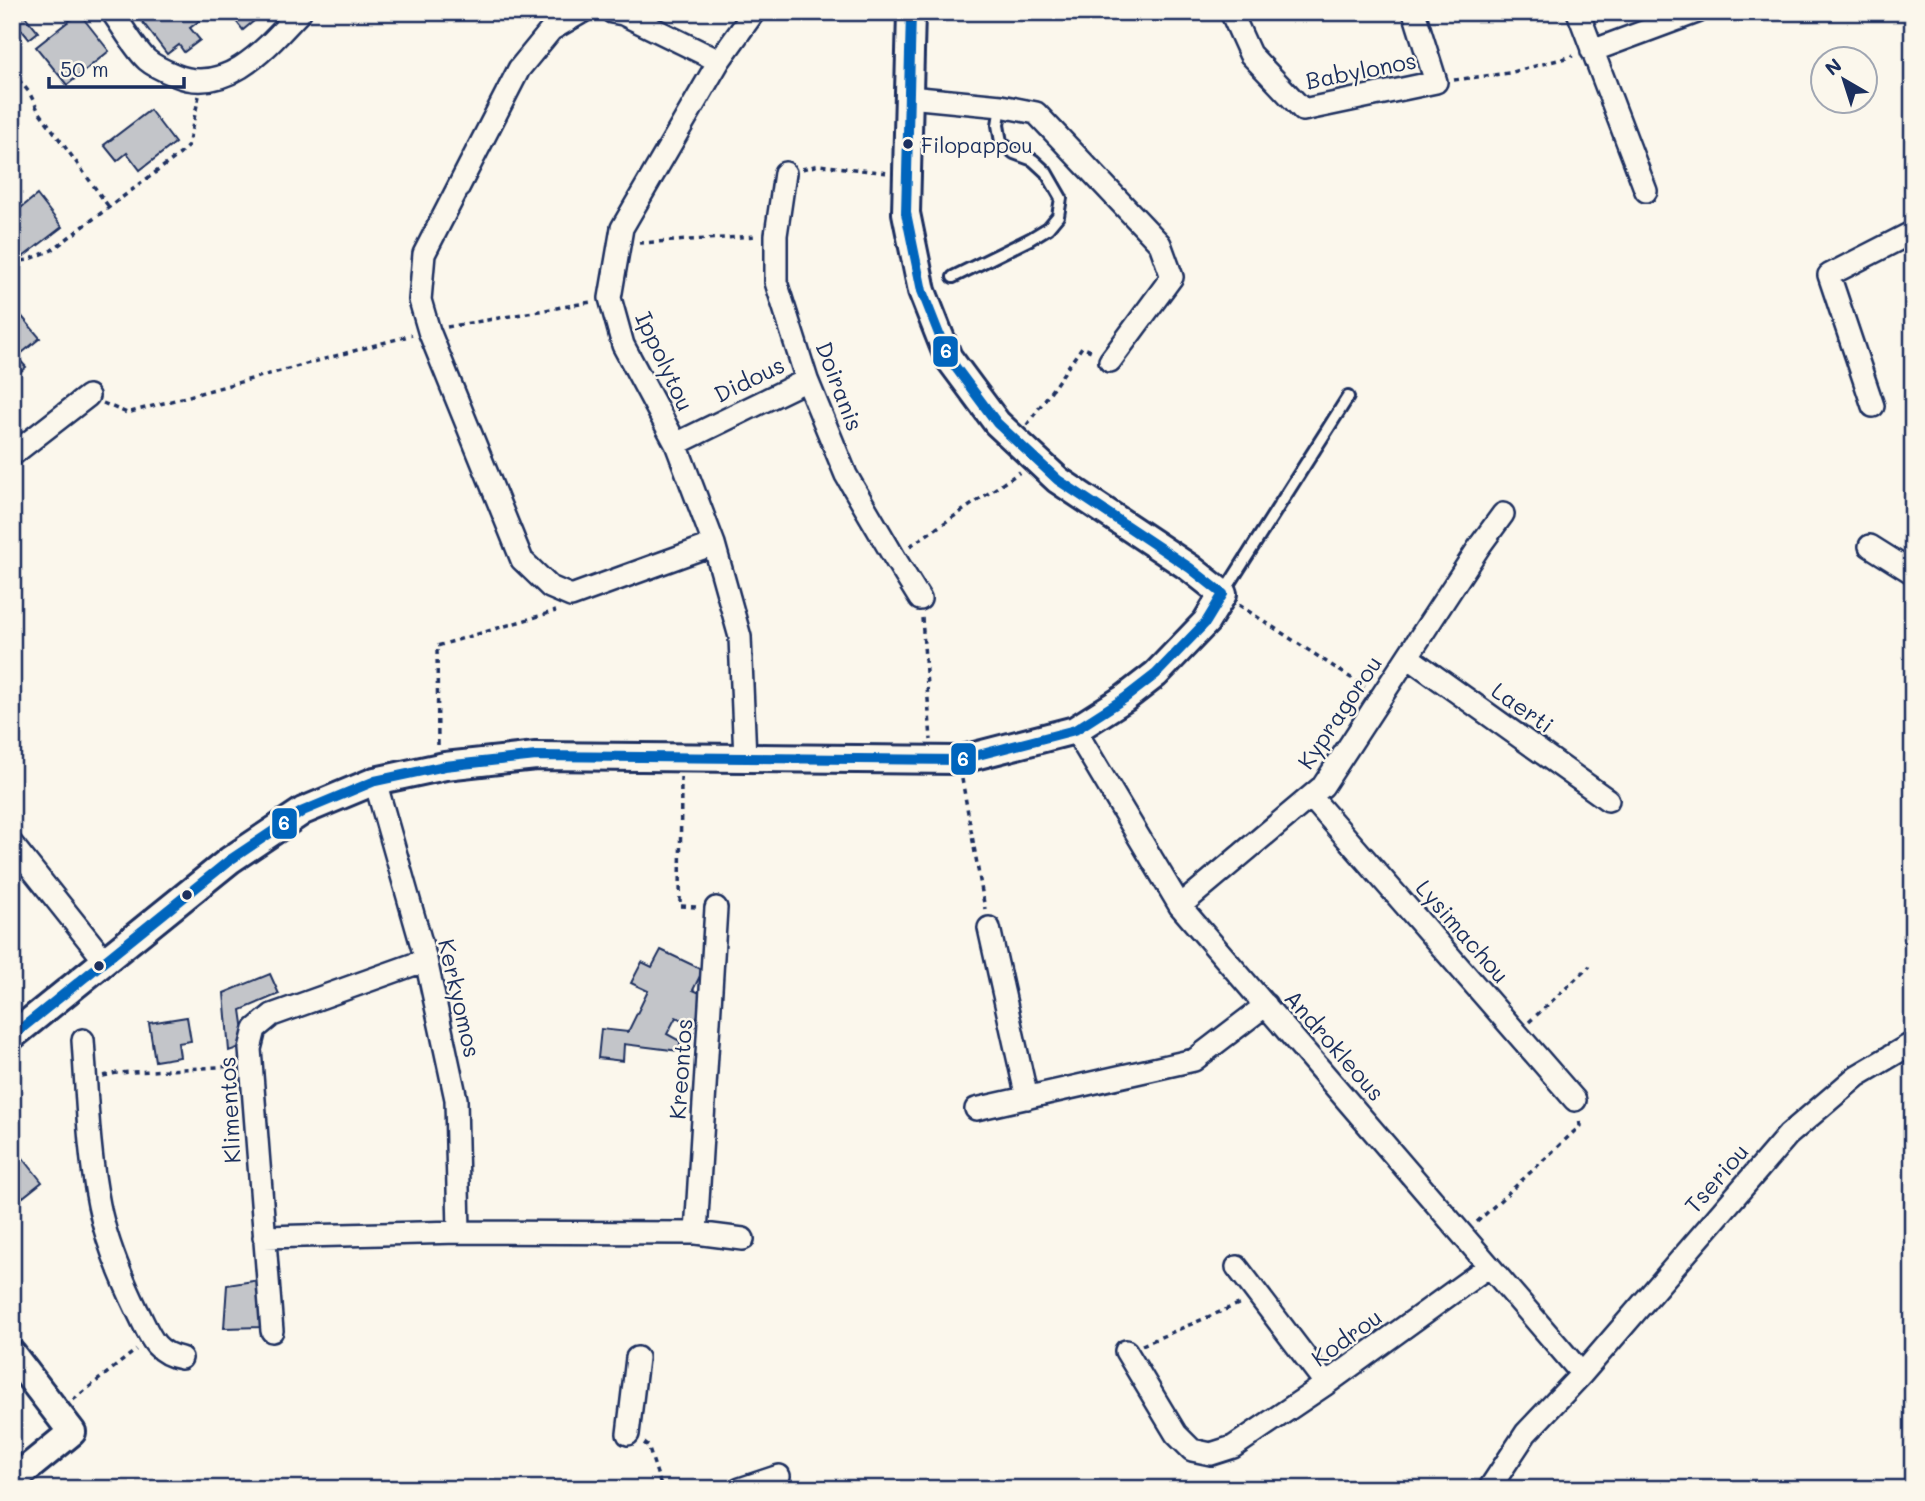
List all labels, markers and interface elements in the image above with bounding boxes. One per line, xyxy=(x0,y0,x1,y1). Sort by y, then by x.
street label: Babylonos xyxy=(1303,45,1419,95)
scale bar xyxy=(49,46,184,90)
north arrow xyxy=(1810,46,1880,116)
text: N xyxy=(1820,52,1846,81)
text: 50 m xyxy=(60,55,109,82)
place label: Filopappou xyxy=(921,131,1033,158)
marker: Filopappou xyxy=(901,137,915,151)
street label: Ippolytou xyxy=(629,307,701,415)
line badge: 6 xyxy=(932,335,959,368)
street label: Doiranis xyxy=(809,337,871,435)
text: 6 xyxy=(940,338,952,363)
street label: Didous xyxy=(709,349,789,409)
street label: Kypragorou xyxy=(1290,649,1388,775)
street label: Laerti xyxy=(1486,675,1560,739)
line badge: 6 xyxy=(950,742,977,776)
text: 6 xyxy=(957,746,969,771)
line badge: 6 xyxy=(271,807,298,840)
text: 6 xyxy=(278,810,290,835)
street label: Lysimachou xyxy=(1410,873,1516,989)
unlabelled marker xyxy=(180,888,194,902)
street label: Kerkyomos xyxy=(432,936,488,1060)
unlabelled marker xyxy=(92,959,106,973)
street label: Androkleous xyxy=(1278,983,1392,1107)
street label: Kreontos xyxy=(662,1018,698,1120)
street label: Klimentos xyxy=(211,1056,247,1164)
street label: Tseriou xyxy=(1677,1137,1755,1219)
street label: Kodrou xyxy=(1305,1301,1387,1373)

